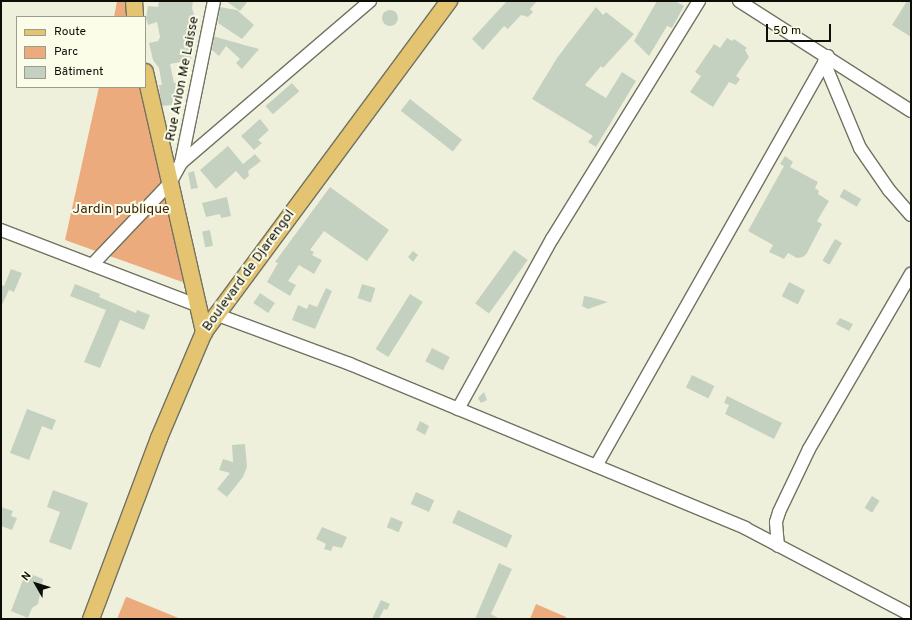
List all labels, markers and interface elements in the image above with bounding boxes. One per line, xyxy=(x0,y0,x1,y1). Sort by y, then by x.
street label: Rue Avion Me Laisse xyxy=(163,15,203,143)
legend xyxy=(16,16,146,88)
scale bar xyxy=(768,16,833,42)
text: 50 m xyxy=(773,23,801,39)
text: Route xyxy=(54,24,86,40)
text: Parc xyxy=(54,44,78,60)
text: Bâtiment xyxy=(54,64,104,80)
park label: Jardin publique xyxy=(73,202,169,218)
street label: Boulevard de Djarengol xyxy=(199,207,299,335)
north arrow xyxy=(16,564,56,604)
text: N xyxy=(19,569,35,584)

